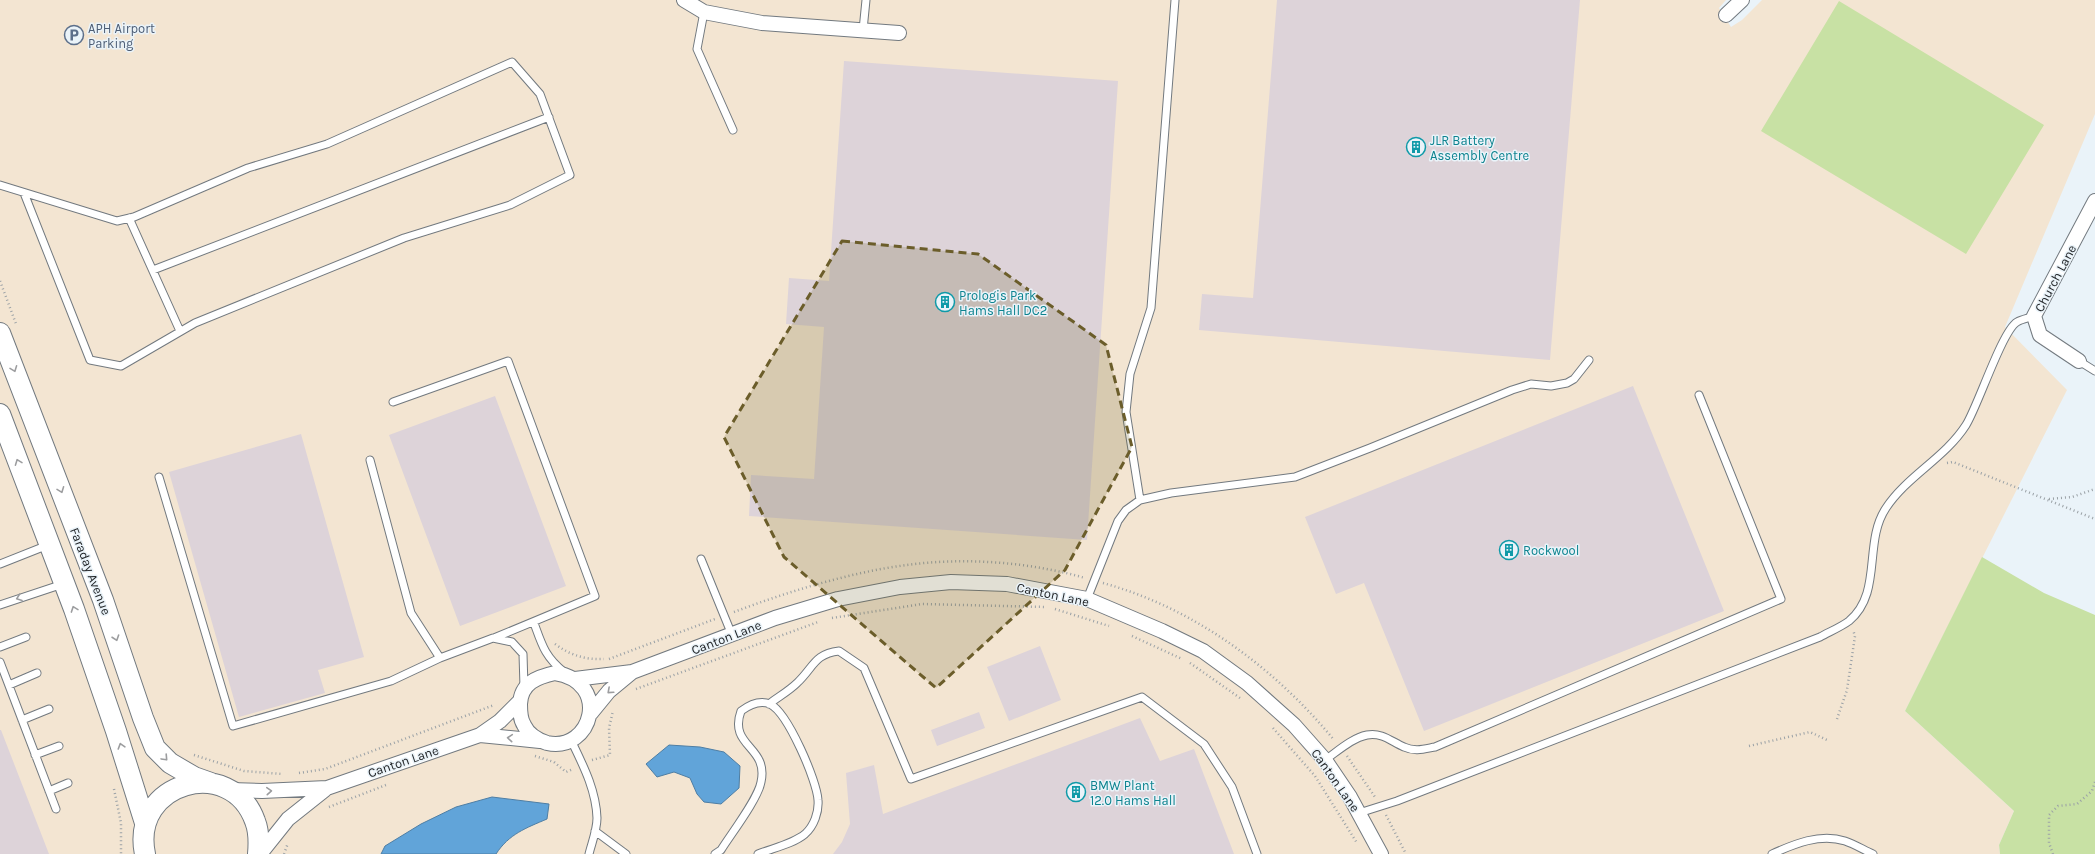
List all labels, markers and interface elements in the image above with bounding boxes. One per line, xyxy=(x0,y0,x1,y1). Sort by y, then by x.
place label: APH Airport Parking xyxy=(88,21,155,51)
parking icon: APH Airport Parking xyxy=(63,24,85,46)
place label: JLR Battery Assembly Centre xyxy=(1430,133,1530,163)
building icon: JLR Battery Assembly Centre xyxy=(1405,136,1427,158)
street label: Church Lane xyxy=(2031,242,2080,314)
place label: Prologis Park Hams Hall DC2 xyxy=(959,288,1047,318)
building icon: Prologis Park Hams Hall DC2 xyxy=(934,291,956,313)
one-way arrow xyxy=(10,365,18,372)
one-way arrow xyxy=(15,458,23,465)
one-way arrow xyxy=(56,487,64,494)
street label: Faraday Avenue xyxy=(67,525,114,617)
building icon: Rockwool xyxy=(1498,539,1520,561)
place label: Rockwool xyxy=(1523,543,1579,558)
street label: Canton Lane xyxy=(1015,579,1091,610)
one-way arrow xyxy=(16,594,23,602)
one-way arrow xyxy=(71,606,79,613)
street label: Canton Lane xyxy=(689,617,764,658)
one-way arrow xyxy=(111,635,120,642)
one-way arrow xyxy=(607,686,615,693)
one-way arrow xyxy=(507,734,513,743)
one-way arrow xyxy=(117,742,126,749)
street label: Canton Lane xyxy=(366,742,441,781)
street label: Canton Lane xyxy=(1308,746,1363,815)
one-way arrow xyxy=(160,753,167,760)
place label: BMW Plant 12.0 Hams Hall xyxy=(1090,778,1176,808)
building icon: BMW Plant 12.0 Hams Hall xyxy=(1065,781,1087,803)
one-way arrow xyxy=(266,786,272,795)

